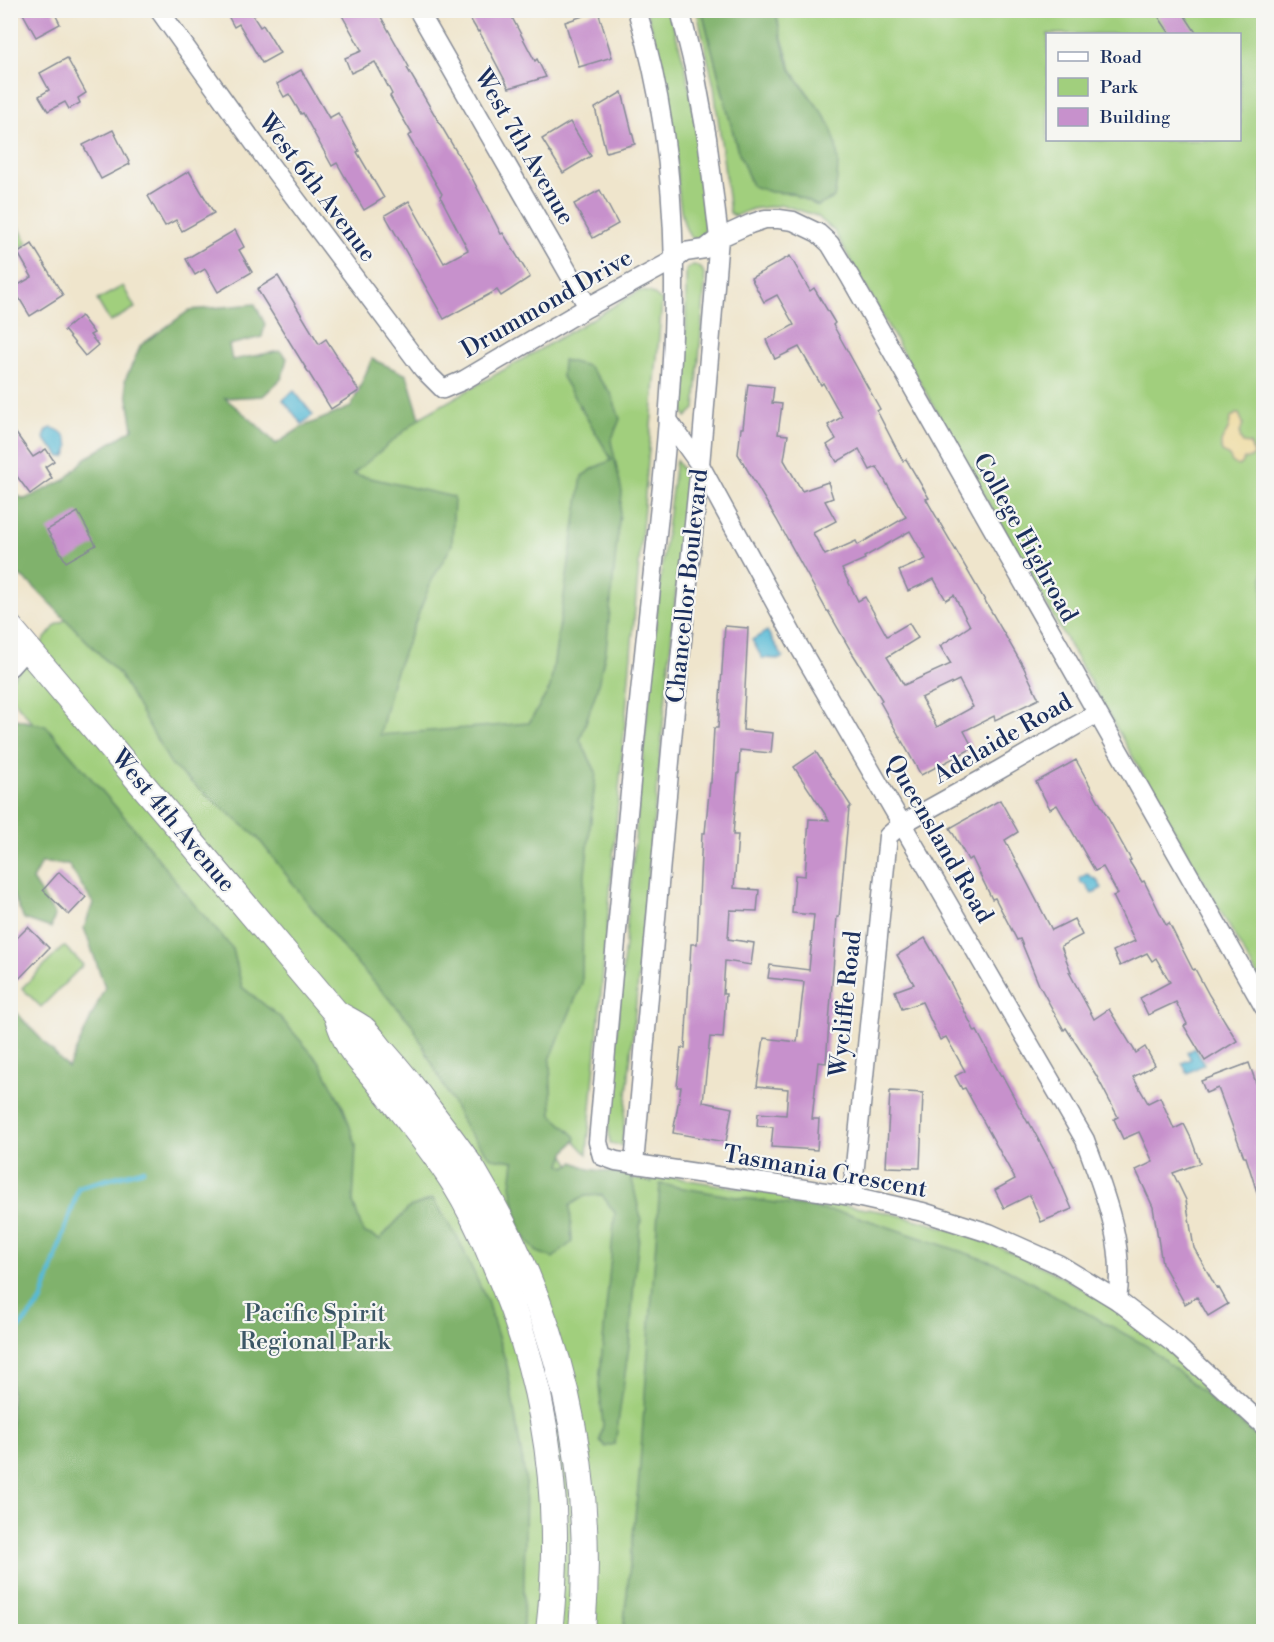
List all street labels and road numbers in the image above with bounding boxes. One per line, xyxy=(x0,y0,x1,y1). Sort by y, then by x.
street label: West 7th Avenue xyxy=(467,63,581,231)
street label: West 6th Avenue xyxy=(251,107,383,268)
street label: Drummond Drive xyxy=(456,243,638,365)
street label: College Highroad xyxy=(966,448,1084,628)
street label: Chancellor Boulevard xyxy=(661,467,715,705)
street label: Adelaide Road xyxy=(927,687,1078,791)
street label: West 4th Avenue xyxy=(104,742,242,899)
street label: Queensland Road xyxy=(879,750,999,929)
street label: Wycliffe Road xyxy=(823,929,869,1080)
street label: Tasmania Crescent xyxy=(720,1139,930,1205)

